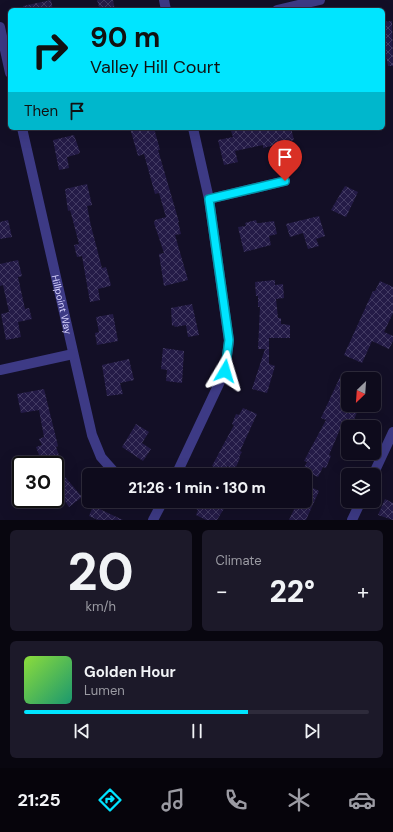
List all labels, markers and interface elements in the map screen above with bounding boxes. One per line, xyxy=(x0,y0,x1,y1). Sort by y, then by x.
text: 90 m xyxy=(90,19,160,56)
icon: right xyxy=(24,24,76,76)
text: Valley Hill Court xyxy=(90,55,221,79)
icon: arrive xyxy=(66,100,88,122)
text: Then xyxy=(24,101,58,121)
pin xyxy=(268,140,302,181)
icon: arrive xyxy=(274,146,296,168)
street label: Hillpoint Way xyxy=(49,274,75,336)
position arrow xyxy=(204,350,246,392)
north arrow xyxy=(341,372,381,412)
map controls xyxy=(341,372,381,508)
button: search xyxy=(341,420,381,460)
speed limit sign: 30 xyxy=(12,456,64,508)
button: layers xyxy=(341,468,381,508)
text: 21:26 · 1 min · 130 m xyxy=(128,478,266,498)
text: 20 xyxy=(68,538,134,606)
text: Climate xyxy=(216,552,262,569)
text: 22° xyxy=(269,572,315,611)
text: − xyxy=(216,577,228,606)
text: + xyxy=(357,577,369,606)
text: km/h xyxy=(85,598,116,615)
text: Golden Hour xyxy=(84,662,176,682)
text: Lumen xyxy=(84,682,125,699)
icon: previous xyxy=(71,720,93,742)
icon: pause xyxy=(186,720,208,742)
icon: next xyxy=(301,720,323,742)
icon: directions xyxy=(96,786,124,814)
icon: music xyxy=(159,786,187,814)
icon: phone xyxy=(222,786,250,814)
icon: climate xyxy=(285,786,313,814)
icon: car xyxy=(348,786,376,814)
text: 21:25 xyxy=(17,788,61,812)

